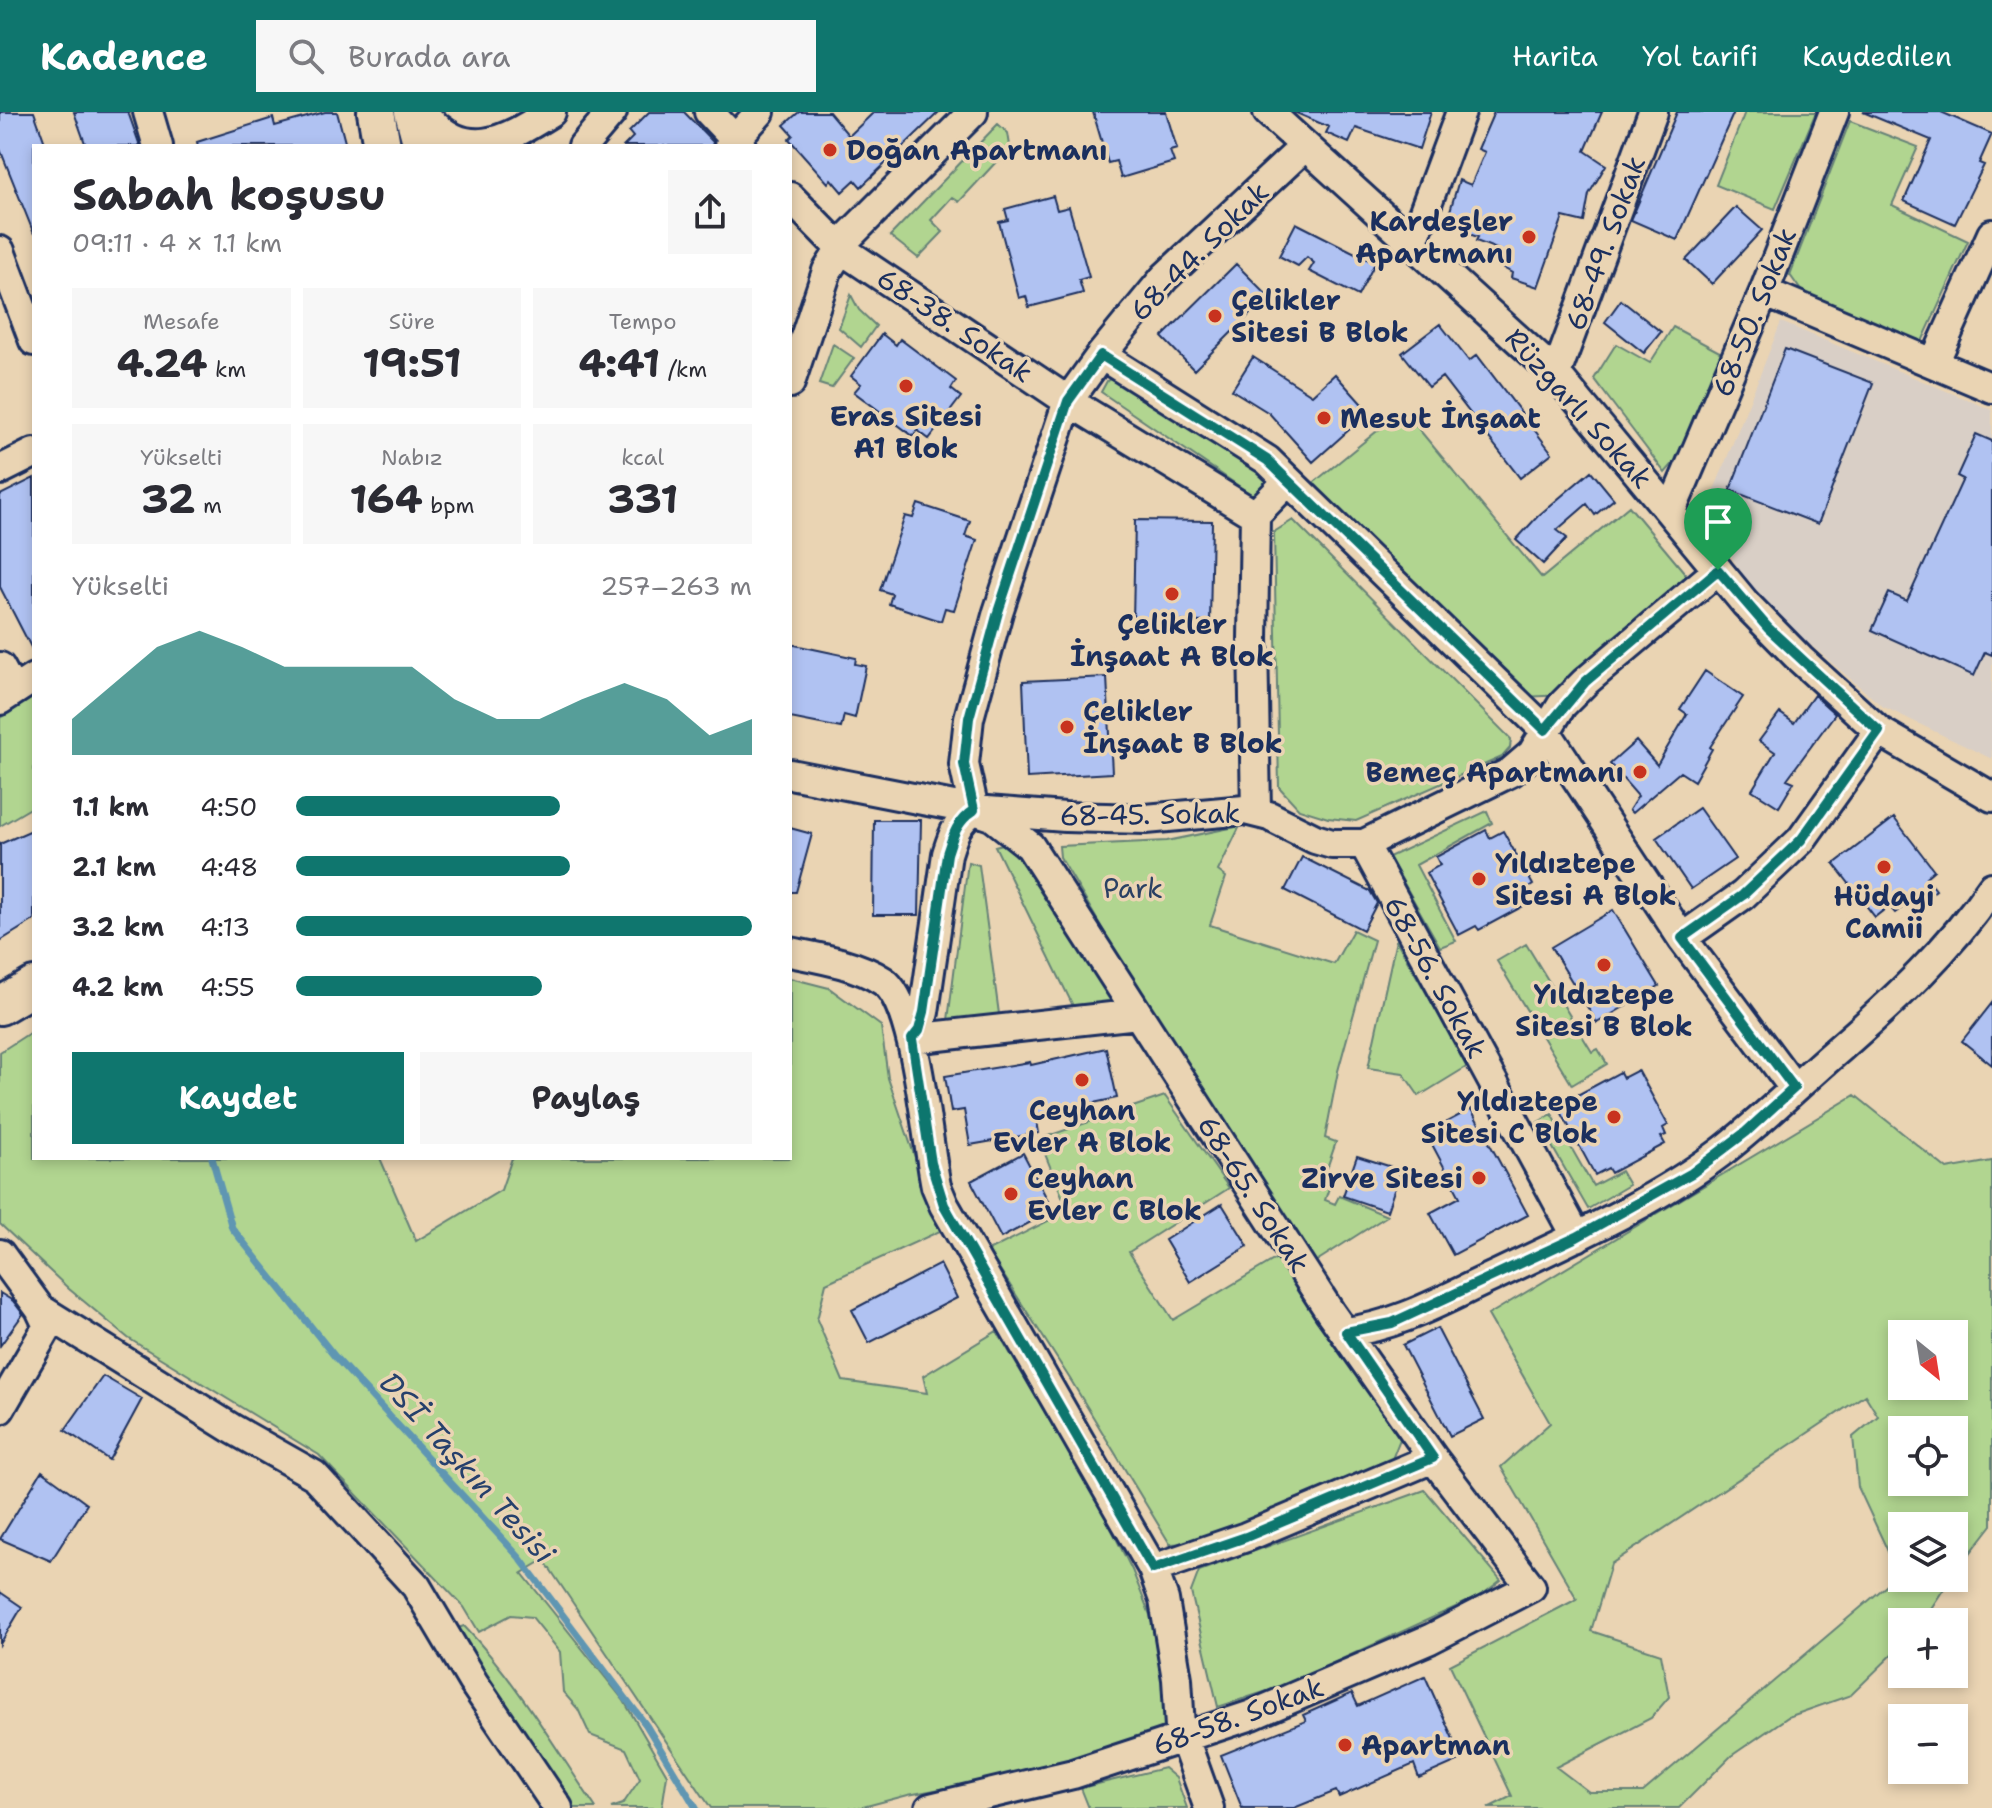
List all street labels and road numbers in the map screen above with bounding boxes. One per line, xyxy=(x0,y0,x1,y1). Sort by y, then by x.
street label: 68-49. Sokak xyxy=(1556,150,1654,336)
street label: 68-44. Sokak xyxy=(1121,173,1277,329)
street label: 68-50. Sokak xyxy=(1703,222,1805,402)
street label: 68-38. Sokak xyxy=(869,259,1041,391)
street label: Rüzgarlı Sokak xyxy=(1497,320,1661,496)
street label: 68-45. Sokak xyxy=(1059,793,1241,835)
street label: 68-56. Sokak xyxy=(1376,889,1496,1065)
street label: 68-65. Sokak xyxy=(1189,1108,1319,1280)
street label: 68-58. Sokak xyxy=(1147,1667,1329,1765)

